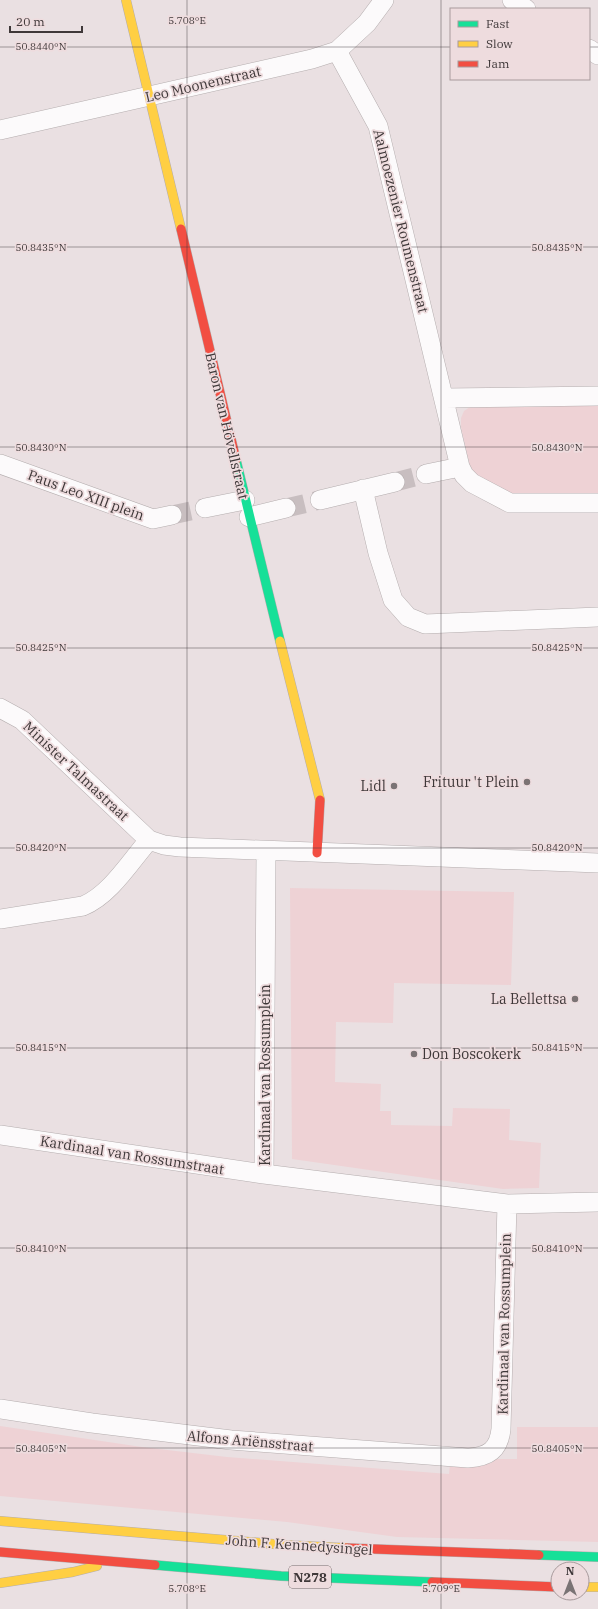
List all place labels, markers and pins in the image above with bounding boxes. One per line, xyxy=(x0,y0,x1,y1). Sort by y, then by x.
place label: Frituur 't Plein xyxy=(423,773,519,791)
place label: Lidl xyxy=(361,777,386,795)
marker: Frituur 't Plein xyxy=(522,777,532,787)
marker: Lidl xyxy=(389,781,399,791)
place label: La Bellettsa xyxy=(491,990,567,1008)
marker: La Bellettsa xyxy=(570,994,580,1004)
place label: Don Boscokerk xyxy=(422,1045,522,1063)
marker: Don Boscokerk xyxy=(409,1049,419,1059)

